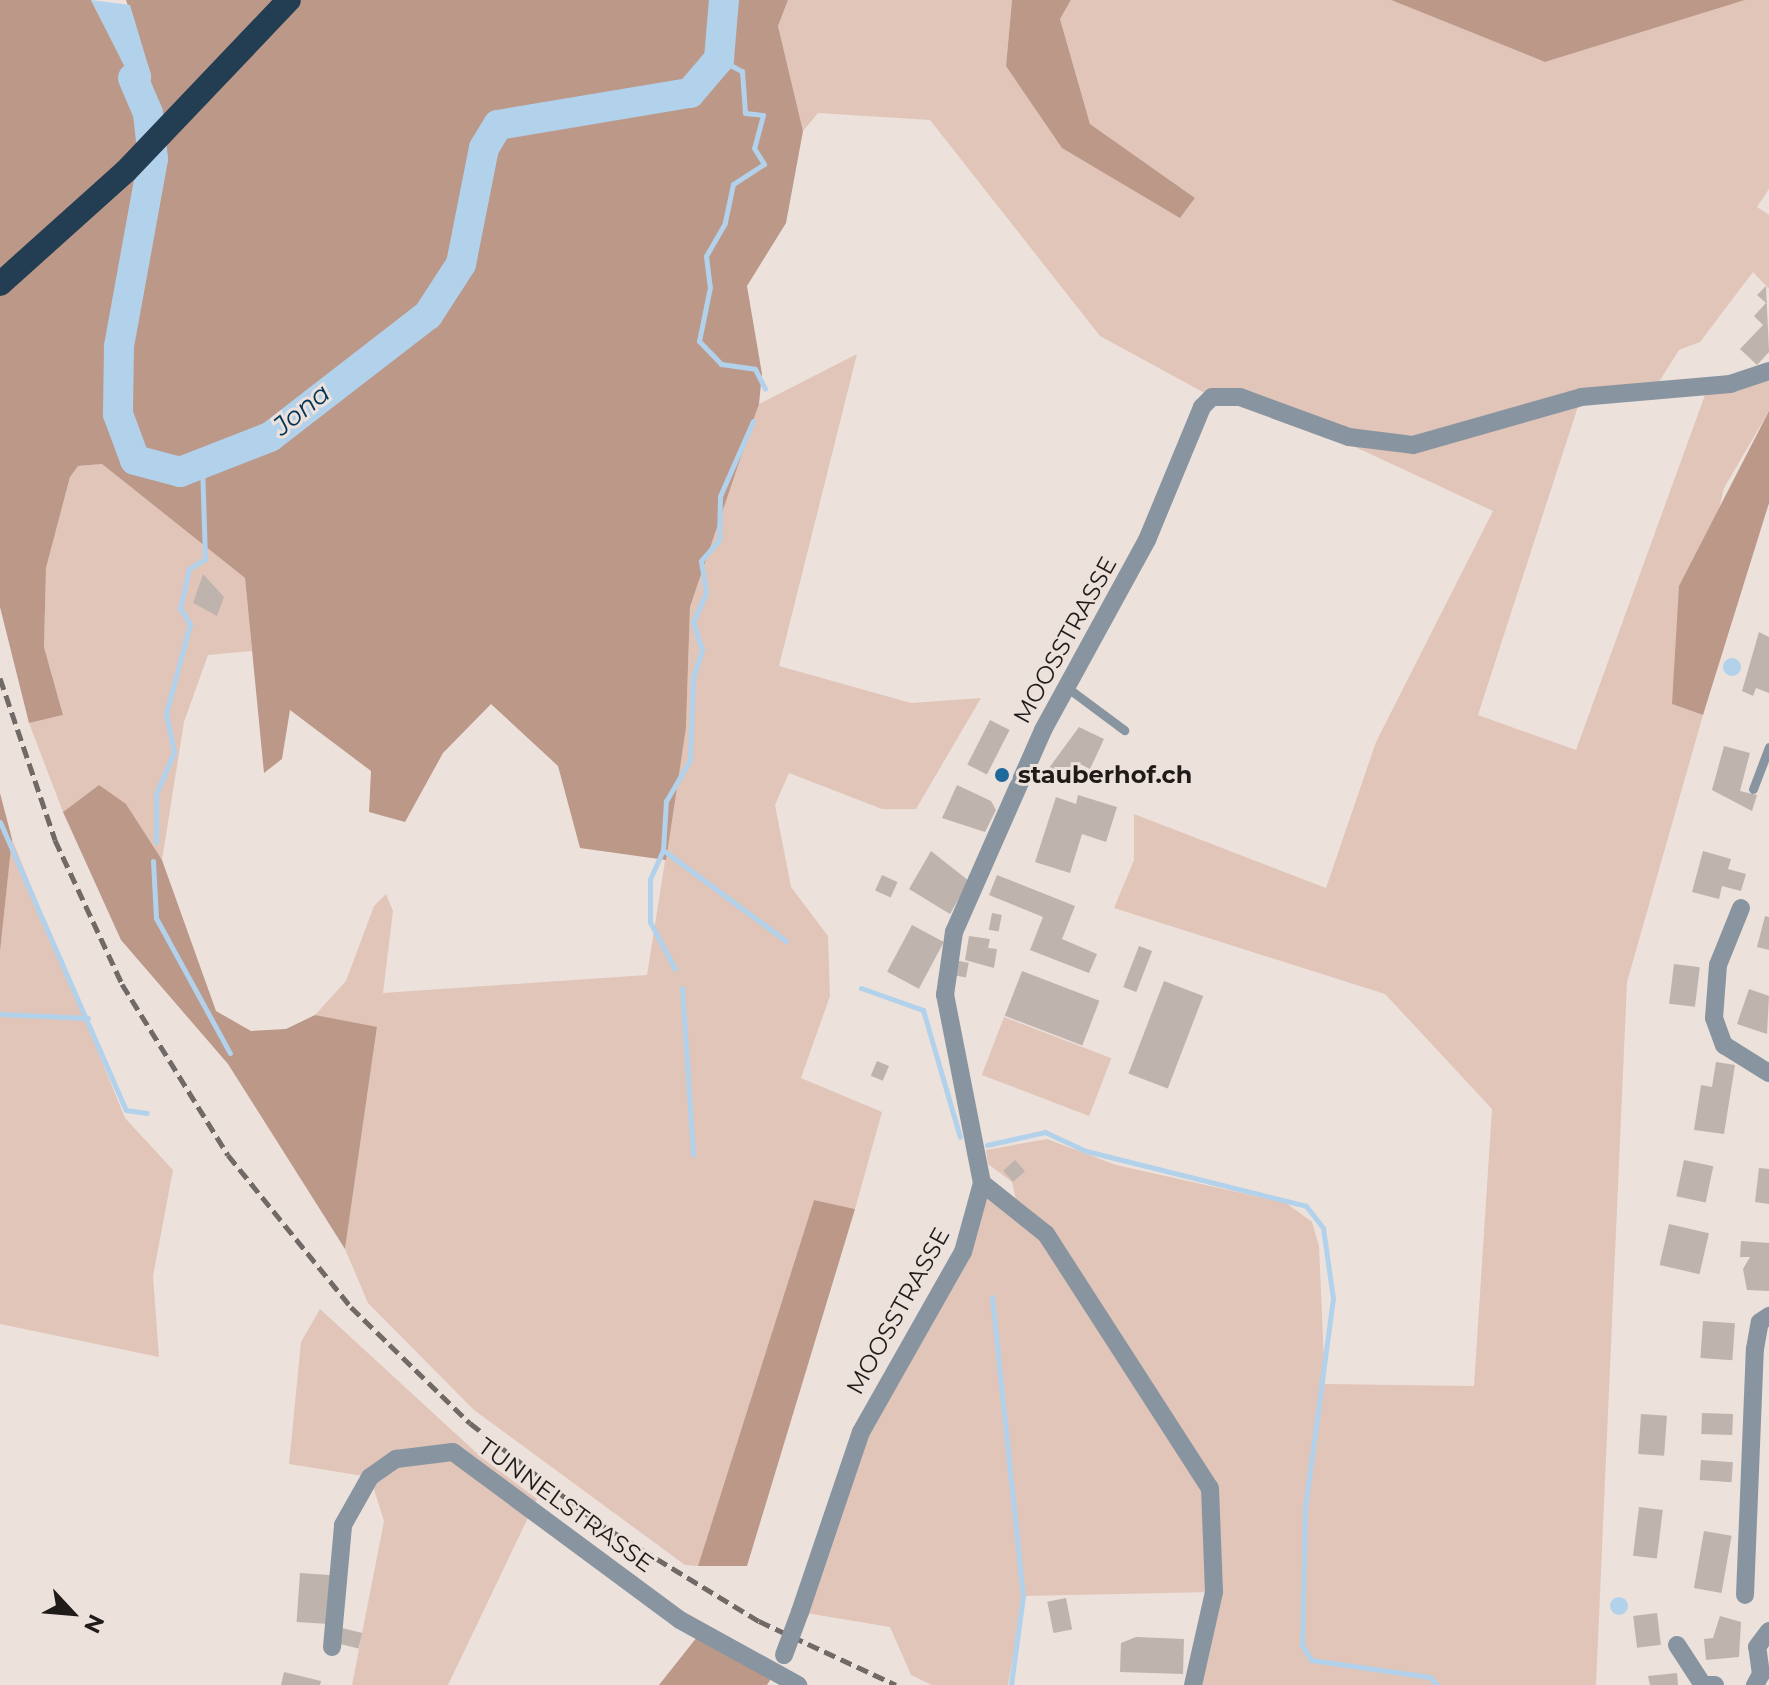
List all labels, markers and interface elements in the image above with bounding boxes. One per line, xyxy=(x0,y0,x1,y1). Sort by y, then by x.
water label: Jona xyxy=(267,378,337,442)
street label: MOOSSTRASSE xyxy=(1007,552,1123,728)
place label: stauberhof.ch xyxy=(1018,761,1192,789)
marker: stauberhof.ch xyxy=(993,766,1011,784)
street label: MOOSSTRASSE xyxy=(840,1223,956,1399)
street label: TUNNELSTRASSE xyxy=(473,1432,659,1578)
north arrow xyxy=(32,1573,112,1653)
text: N xyxy=(78,1610,110,1638)

